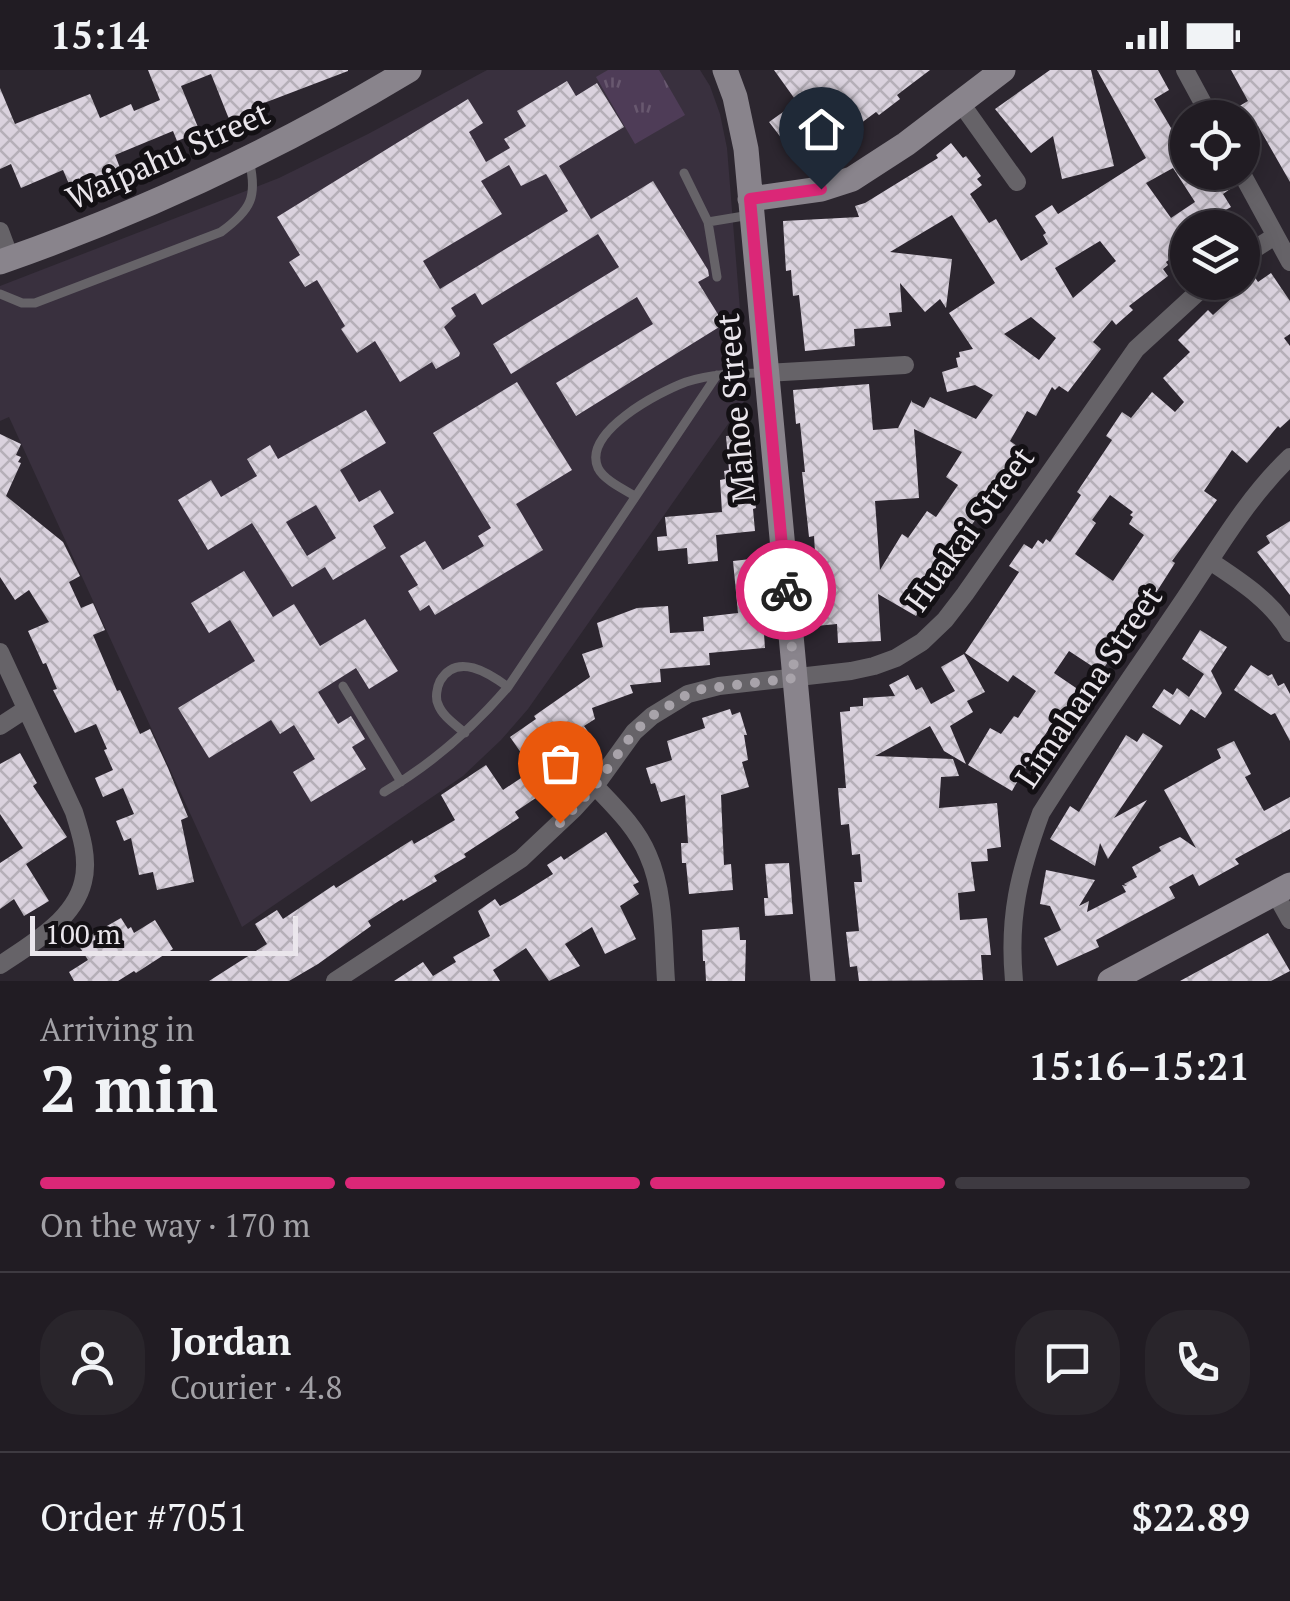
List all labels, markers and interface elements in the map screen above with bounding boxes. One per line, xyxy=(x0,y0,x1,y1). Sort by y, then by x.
text: 15:14 xyxy=(50,10,149,60)
pin xyxy=(779,87,864,190)
street label: Waipahu Street xyxy=(59,91,276,219)
map controls xyxy=(1170,100,1260,300)
button: locate xyxy=(1170,100,1260,190)
icon: home xyxy=(794,102,849,157)
button: layers xyxy=(1170,210,1260,300)
street label: Mahoe Street xyxy=(706,312,764,504)
street label: Huakai Street xyxy=(895,438,1043,619)
courier xyxy=(736,540,836,640)
icon: bike xyxy=(759,563,814,618)
street label: Limahana Street xyxy=(1005,577,1171,795)
pin xyxy=(518,721,603,824)
icon: bag xyxy=(533,736,588,791)
scale bar xyxy=(30,911,298,956)
text: 100 m xyxy=(45,915,121,952)
text: Arriving in xyxy=(40,1008,194,1050)
text: 15:16–15:21 xyxy=(1028,1041,1250,1091)
text: 2 min xyxy=(40,1044,218,1131)
text: On the way · 170 m xyxy=(40,1204,310,1246)
button: person xyxy=(40,1310,145,1415)
button: chat xyxy=(1015,1310,1120,1415)
button: phone xyxy=(1145,1310,1250,1415)
text: Jordan xyxy=(170,1316,291,1366)
text: Courier · 4.8 xyxy=(170,1366,342,1408)
text: Order #7051 xyxy=(40,1492,248,1542)
text: $22.89 xyxy=(1131,1492,1250,1542)

